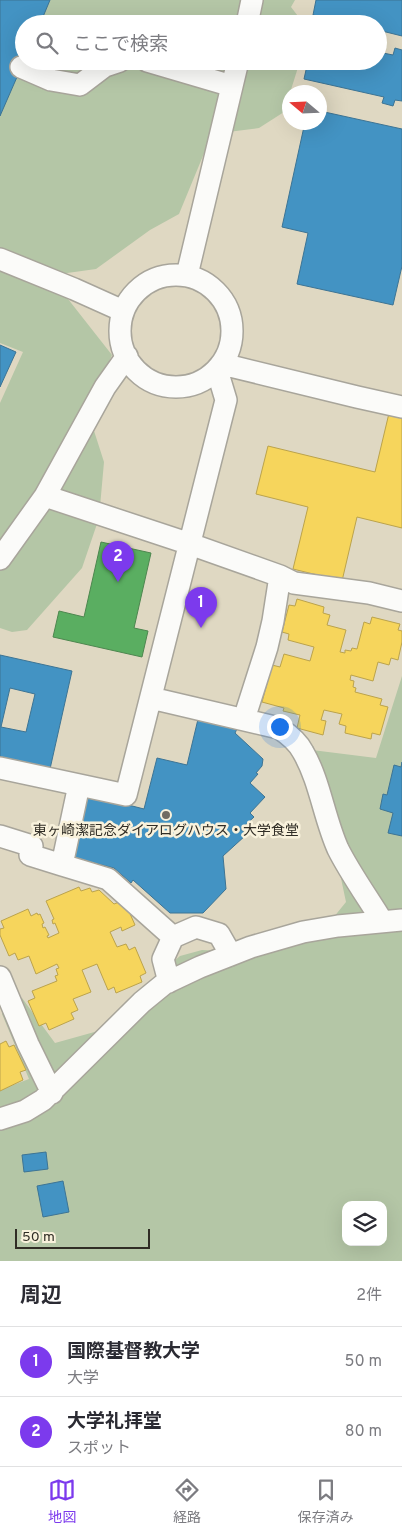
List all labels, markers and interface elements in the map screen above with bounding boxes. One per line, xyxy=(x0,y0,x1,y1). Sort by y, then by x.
search box xyxy=(15,15,387,70)
icon: search xyxy=(33,29,61,57)
text: ここで検索 xyxy=(73,33,168,57)
north arrow xyxy=(282,85,327,130)
pin: 2 xyxy=(102,541,134,582)
pin: 1 xyxy=(185,587,217,628)
your location xyxy=(267,714,293,740)
marker: 東ヶ崎潔記念ダイアログハウス・大学食堂 xyxy=(160,809,172,821)
place label: 東ヶ崎潔記念ダイアログハウス・大学食堂 xyxy=(33,823,299,840)
map controls xyxy=(342,1201,387,1246)
button: layers xyxy=(342,1201,387,1246)
scale bar xyxy=(15,1226,150,1249)
text: 50 m xyxy=(22,1229,55,1246)
text: 周辺 xyxy=(20,1283,62,1310)
text: 2件 xyxy=(356,1286,382,1306)
text: 国際基督教大学 xyxy=(67,1340,200,1364)
text: 1 xyxy=(33,1352,39,1372)
text: 50 m xyxy=(345,1352,382,1372)
text: 大学 xyxy=(67,1369,99,1389)
text: 大学礼拝堂 xyxy=(67,1410,162,1434)
text: 2 xyxy=(31,1422,41,1442)
text: 80 m xyxy=(345,1422,382,1442)
text: スポット xyxy=(67,1439,131,1459)
tab: 地図 xyxy=(48,1476,76,1527)
tab: 経路 xyxy=(173,1476,201,1527)
tab: 保存済み xyxy=(298,1476,354,1527)

